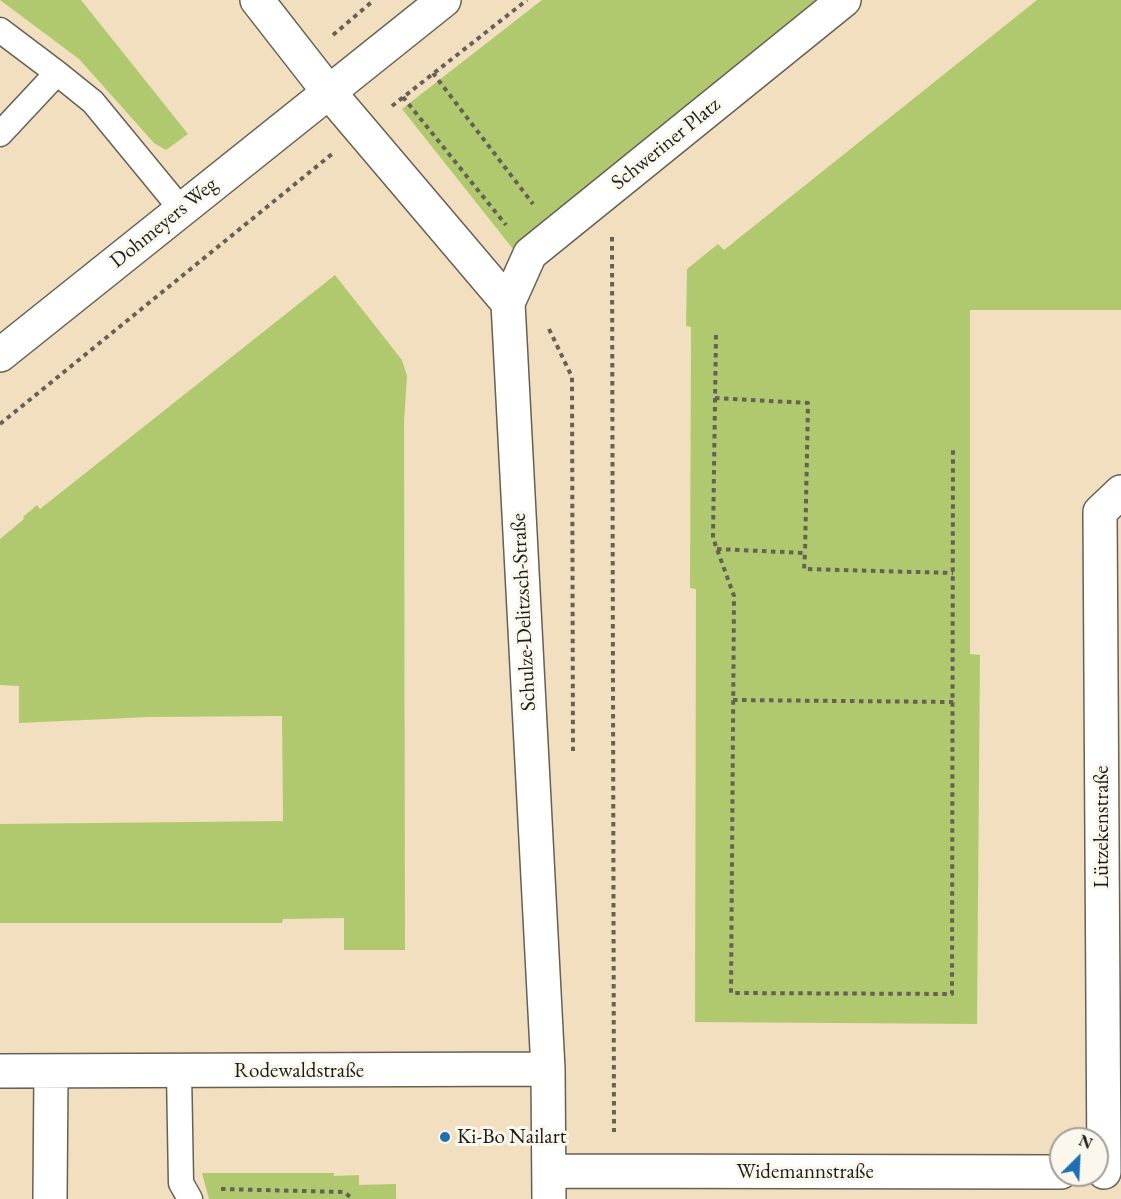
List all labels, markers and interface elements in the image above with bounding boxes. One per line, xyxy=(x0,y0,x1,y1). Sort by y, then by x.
street label: Schweriner Platz xyxy=(606,92,726,196)
street label: Dohmeyers Weg xyxy=(105,172,223,274)
street label: Schulze-Delitzsch-Straße xyxy=(506,512,542,712)
street label: Lützekenstraße xyxy=(1089,766,1115,888)
street label: Rodewaldstraße xyxy=(234,1058,364,1084)
place label: Ki-Bo Nailart xyxy=(457,1124,566,1150)
north arrow xyxy=(1049,1127,1109,1187)
marker: Ki-Bo Nailart xyxy=(438,1130,452,1144)
text: N xyxy=(1076,1130,1096,1154)
street label: Widemannstraße xyxy=(736,1159,874,1185)

